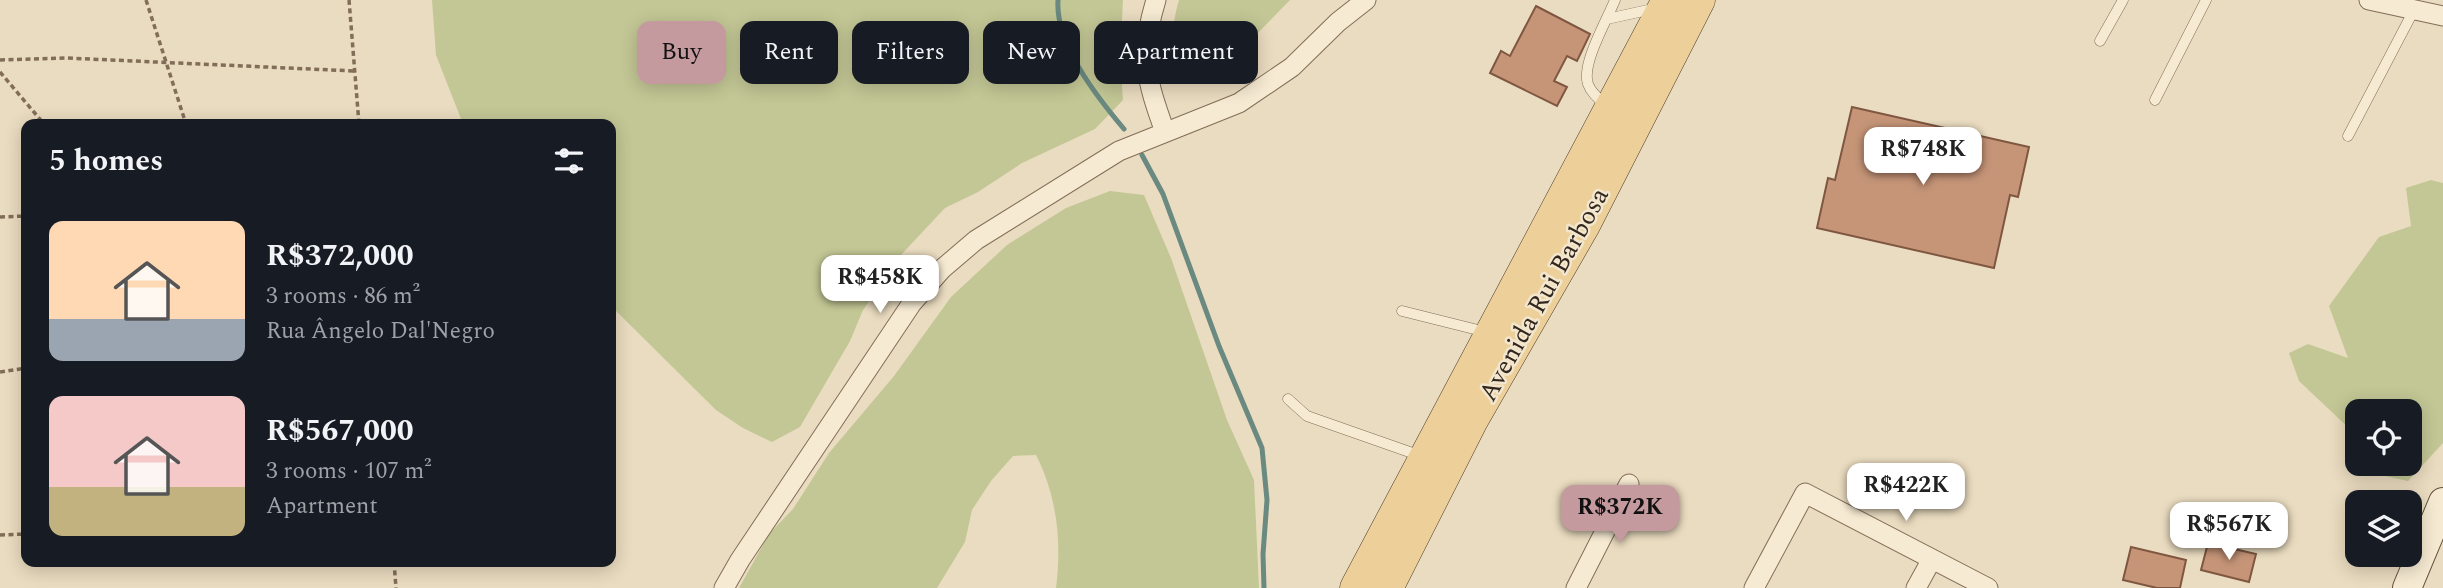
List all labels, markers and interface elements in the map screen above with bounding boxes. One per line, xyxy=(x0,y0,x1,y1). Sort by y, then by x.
chip: Buy xyxy=(637,21,726,84)
chip: Rent xyxy=(740,21,838,84)
chip: Filters xyxy=(852,21,969,84)
chip: New xyxy=(983,21,1080,84)
chip: Apartment xyxy=(1094,21,1258,84)
pin: R$748K xyxy=(1866,128,1980,187)
text: R$748K xyxy=(1880,132,1966,167)
text: 5 homes xyxy=(49,138,163,184)
icon: filters xyxy=(550,142,588,180)
street label: Avenida Rui Barbosa xyxy=(1468,180,1620,409)
text: R$372,000 xyxy=(266,233,414,279)
icon: home xyxy=(105,249,189,333)
pin: R$458K xyxy=(823,256,937,315)
text: R$458K xyxy=(837,260,923,295)
text: 3 rooms · 86 m² xyxy=(266,279,420,314)
text: Rua Ângelo Dal'Negro xyxy=(266,314,495,349)
map controls xyxy=(2345,399,2422,567)
button: locate xyxy=(2345,399,2422,476)
text: R$567,000 xyxy=(266,408,414,454)
icon: home xyxy=(105,424,189,508)
text: 3 rooms · 107 m² xyxy=(266,454,432,489)
pin: R$422K xyxy=(1849,463,1963,523)
text: R$422K xyxy=(1863,468,1949,503)
pin: R$372K xyxy=(1563,486,1677,545)
text: Apartment xyxy=(266,489,378,524)
text: R$372K xyxy=(1577,490,1663,525)
button: layers xyxy=(2345,490,2422,567)
pin: R$567K xyxy=(2172,503,2286,562)
text: R$567K xyxy=(2186,507,2272,542)

